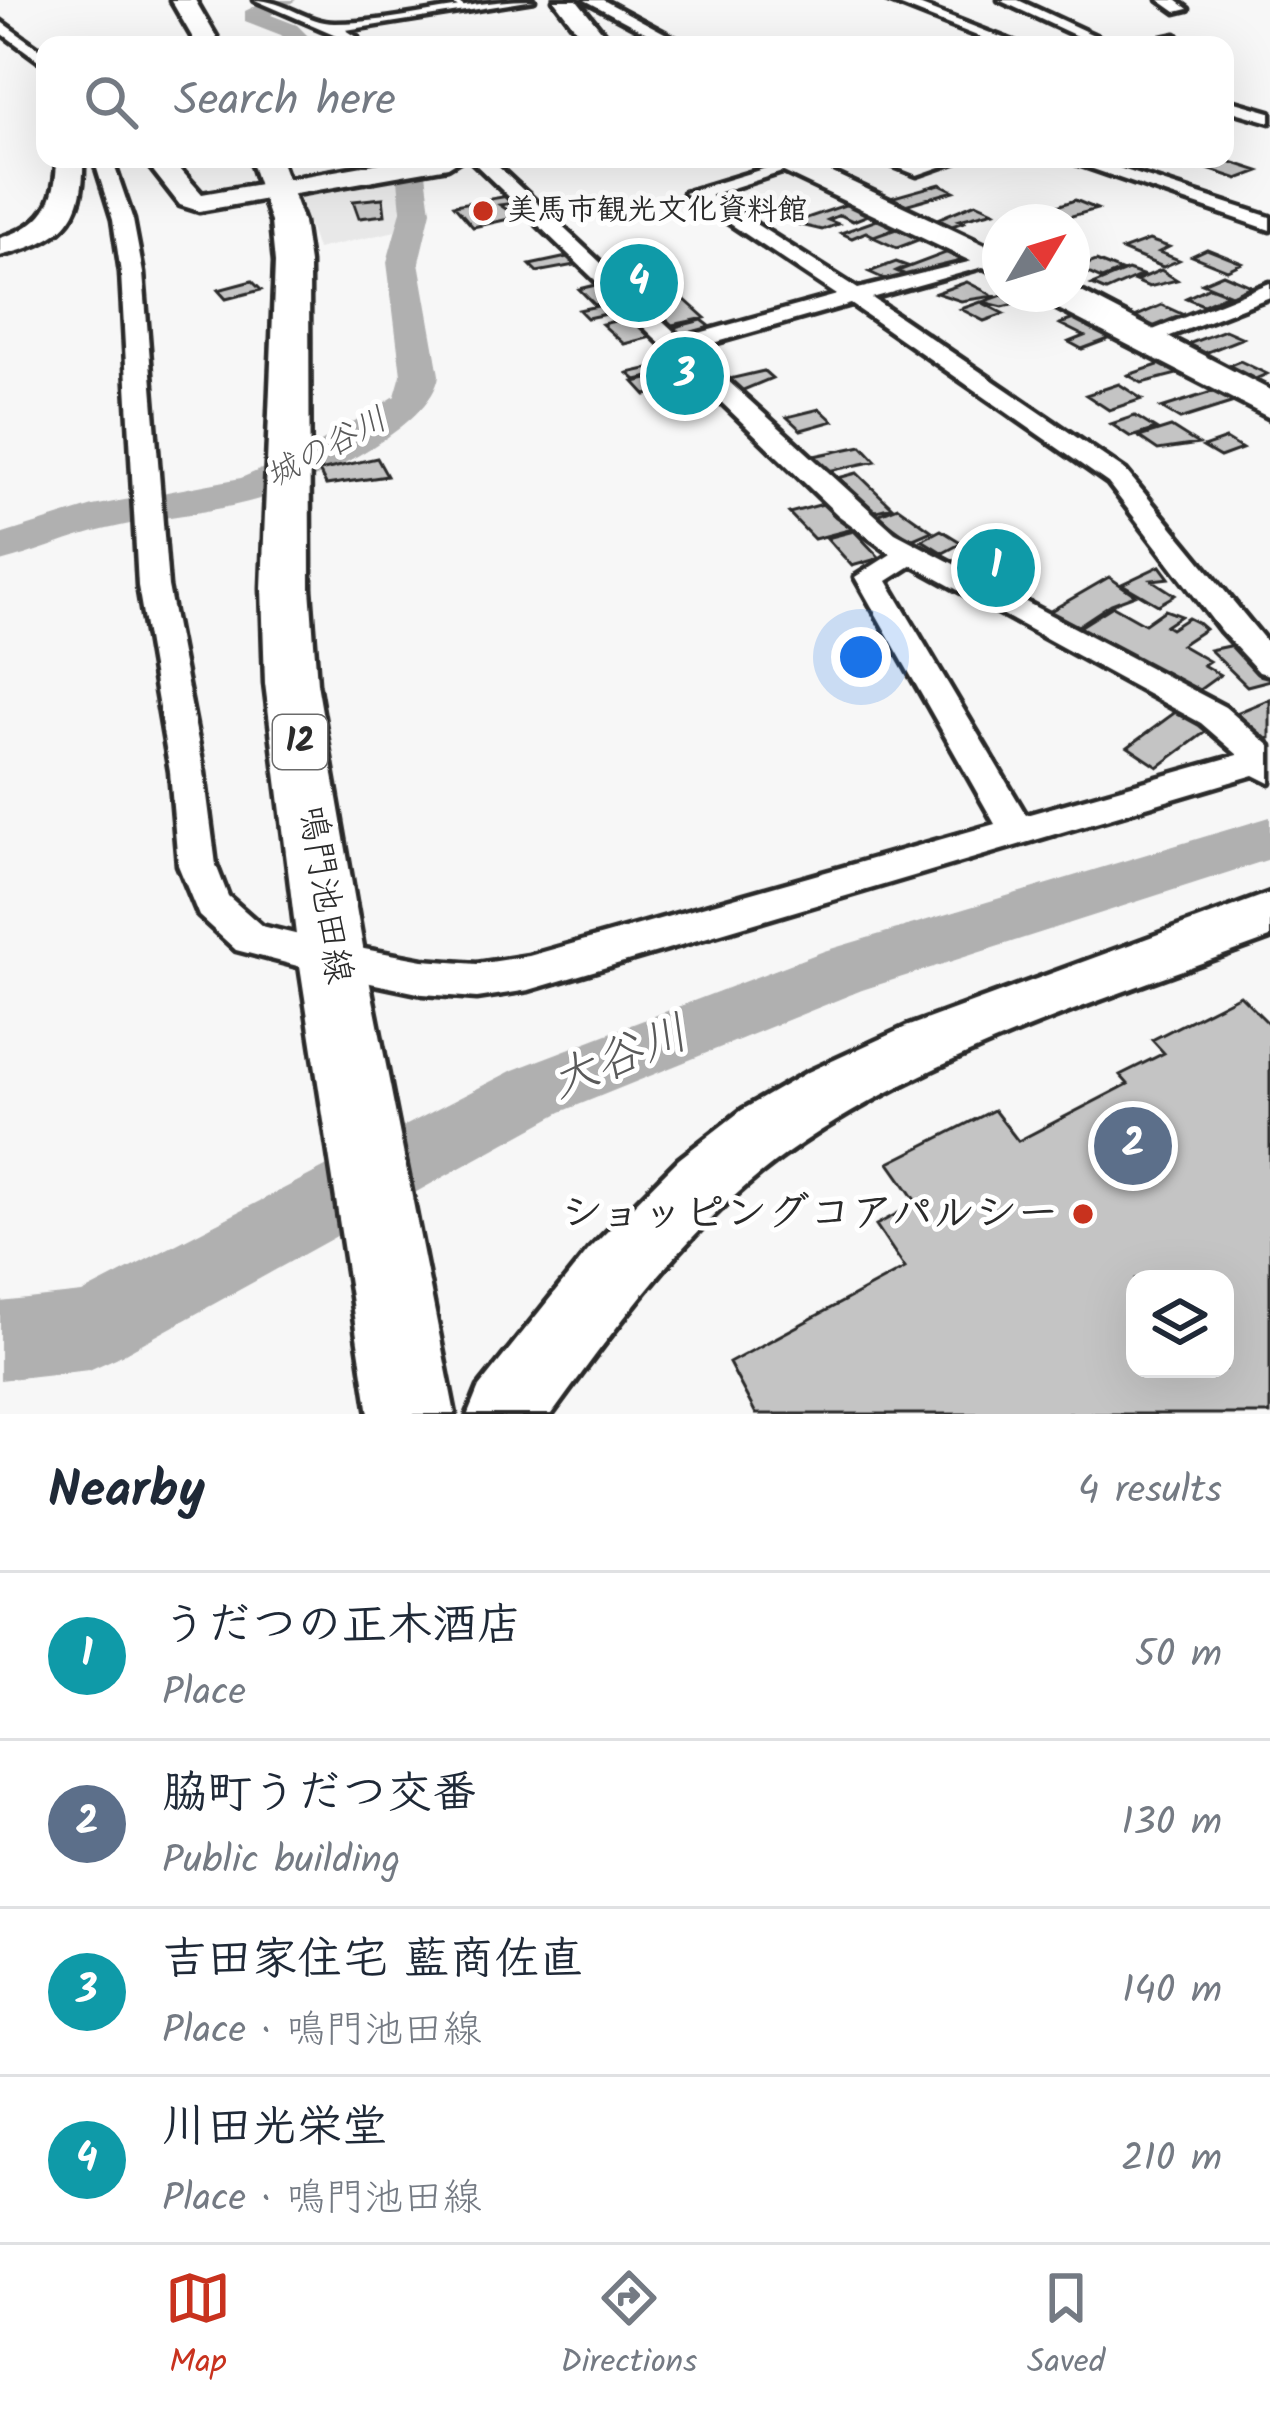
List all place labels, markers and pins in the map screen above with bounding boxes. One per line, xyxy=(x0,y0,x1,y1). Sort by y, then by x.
place label: 美馬市観光文化資料館 xyxy=(507,187,807,235)
marker: 美馬市観光文化資料館 xyxy=(470,198,496,224)
pin: 4 xyxy=(600,238,678,328)
pin: 3 xyxy=(646,331,724,421)
pin: 1 xyxy=(957,523,1035,613)
pin: 2 xyxy=(1094,1101,1172,1191)
place label: ショッピングコアパルシー xyxy=(561,1181,1059,1248)
marker: ショッピングコアパルシー xyxy=(1070,1201,1096,1227)

